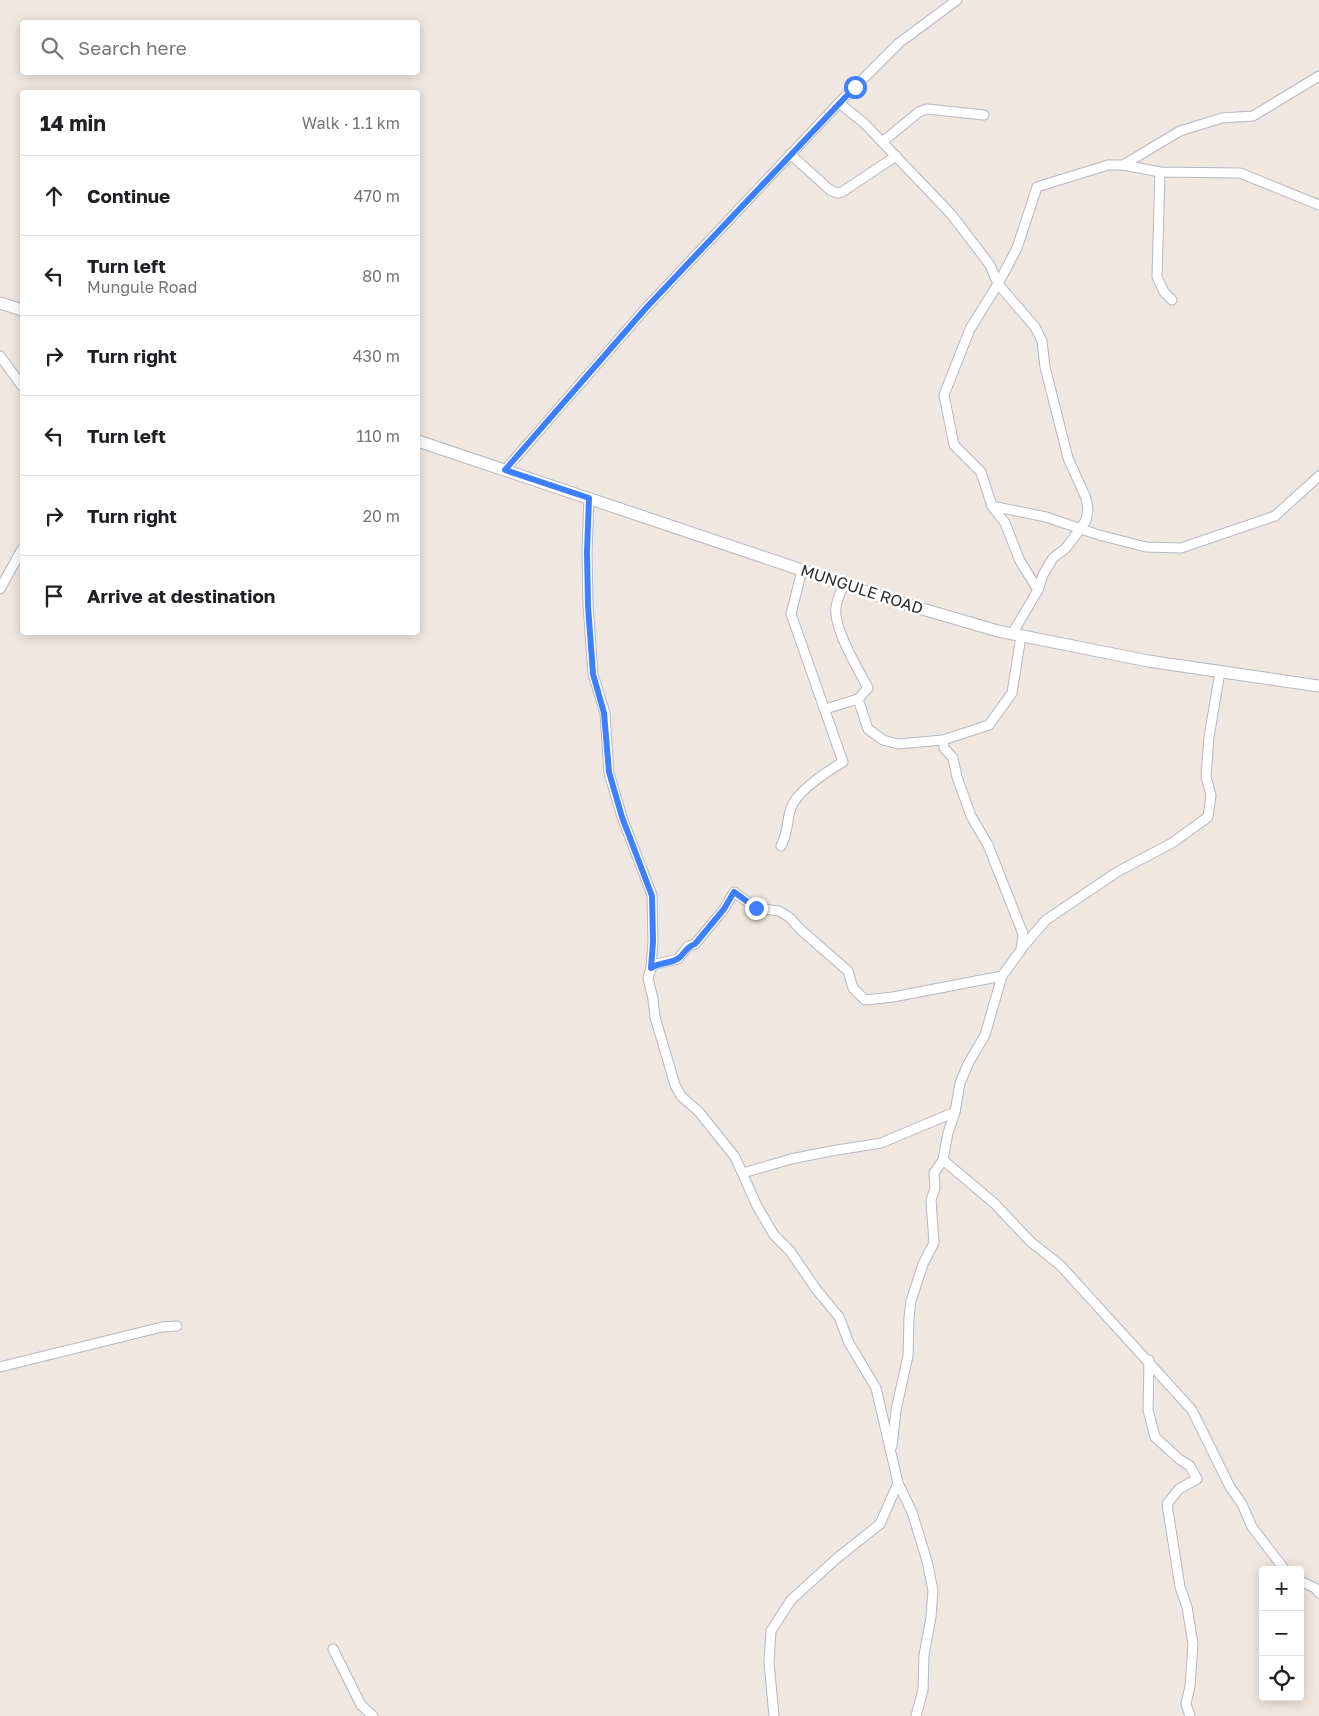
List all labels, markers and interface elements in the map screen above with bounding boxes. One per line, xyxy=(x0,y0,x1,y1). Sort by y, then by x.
search box xyxy=(20,20,420,75)
icon: search xyxy=(38,34,66,62)
text: Search here xyxy=(78,36,187,59)
route start xyxy=(844,76,867,99)
text: 14 min xyxy=(40,110,106,136)
text: Walk · 1.1 km xyxy=(302,113,400,133)
icon: ahead xyxy=(40,182,68,210)
text: Continue xyxy=(87,184,170,207)
text: 470 m xyxy=(354,186,400,206)
text: Turn left xyxy=(87,254,166,277)
icon: left xyxy=(40,262,68,290)
text: 80 m xyxy=(362,266,400,286)
text: Mungule Road xyxy=(87,277,197,297)
icon: right xyxy=(40,342,68,370)
text: Turn right xyxy=(87,344,177,367)
text: 430 m xyxy=(353,346,400,366)
icon: left xyxy=(40,422,68,450)
text: Turn left xyxy=(87,424,166,447)
text: 110 m xyxy=(356,426,400,446)
icon: right xyxy=(40,502,68,530)
text: Turn right xyxy=(87,504,177,527)
text: 20 m xyxy=(363,506,400,526)
street label: MUNGULE ROAD xyxy=(798,560,926,618)
icon: arrive xyxy=(40,582,68,610)
text: Arrive at destination xyxy=(87,584,275,607)
route end xyxy=(745,897,768,920)
map controls xyxy=(1259,1566,1304,1701)
button: + xyxy=(1259,1566,1304,1611)
button: − xyxy=(1259,1611,1304,1656)
button: locate xyxy=(1259,1656,1304,1701)

